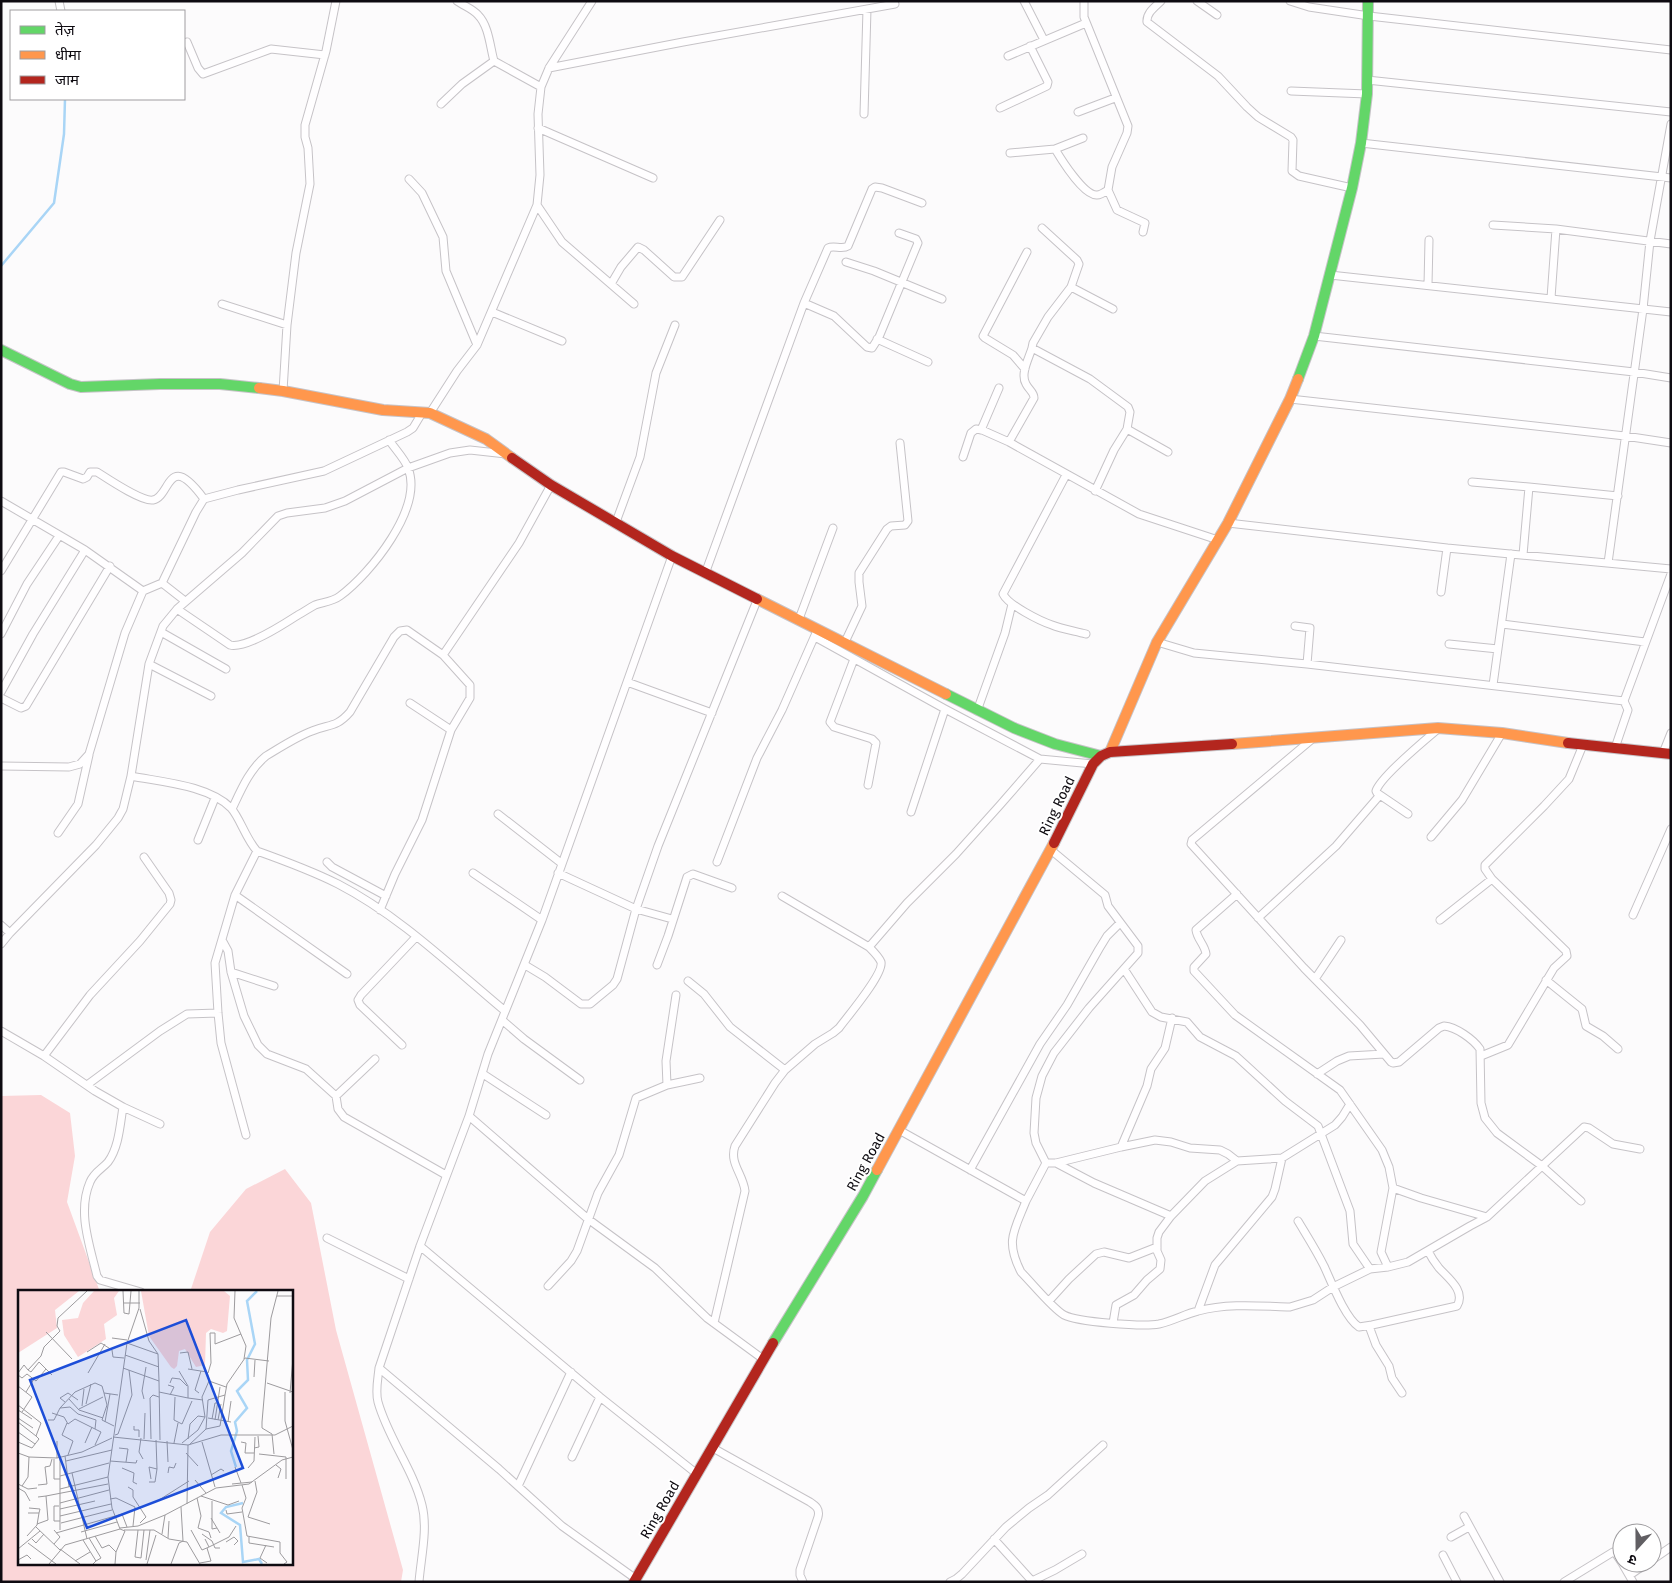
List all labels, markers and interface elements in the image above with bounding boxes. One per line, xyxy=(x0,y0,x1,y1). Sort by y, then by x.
legend xyxy=(10,10,185,100)
text: तेज़ xyxy=(55,21,76,39)
text: धीमा xyxy=(55,46,82,64)
text: जाम xyxy=(55,71,80,89)
street label: Ring Road xyxy=(1035,774,1079,838)
street label: Ring Road xyxy=(843,1130,889,1194)
inset map xyxy=(18,1290,292,1566)
street label: Ring Road xyxy=(637,1478,683,1542)
north arrow xyxy=(1612,1523,1662,1573)
text: उ xyxy=(1625,1550,1639,1569)

